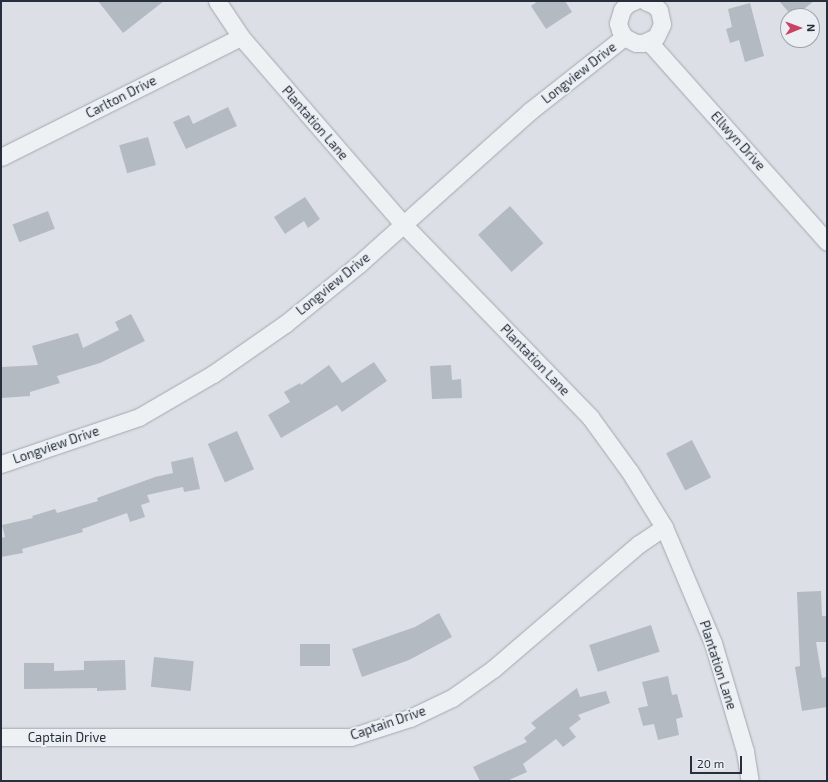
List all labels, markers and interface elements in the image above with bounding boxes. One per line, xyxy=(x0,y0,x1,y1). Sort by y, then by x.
north arrow xyxy=(780,8,820,48)
text: N xyxy=(805,24,818,32)
street label: Longview Drive xyxy=(539,39,619,107)
street label: Carlton Drive xyxy=(83,73,159,121)
street label: Plantation Lane xyxy=(279,83,351,163)
street label: Ellwyn Drive xyxy=(708,108,768,174)
street label: Longview Drive xyxy=(293,249,373,319)
street label: Plantation Lane xyxy=(497,321,573,399)
street label: Longview Drive xyxy=(11,423,101,467)
street label: Plantation Lane xyxy=(696,619,740,711)
street label: Captain Drive xyxy=(348,703,428,743)
street label: Captain Drive xyxy=(28,729,106,745)
scale bar xyxy=(692,748,744,774)
text: 20 m xyxy=(697,756,724,770)

